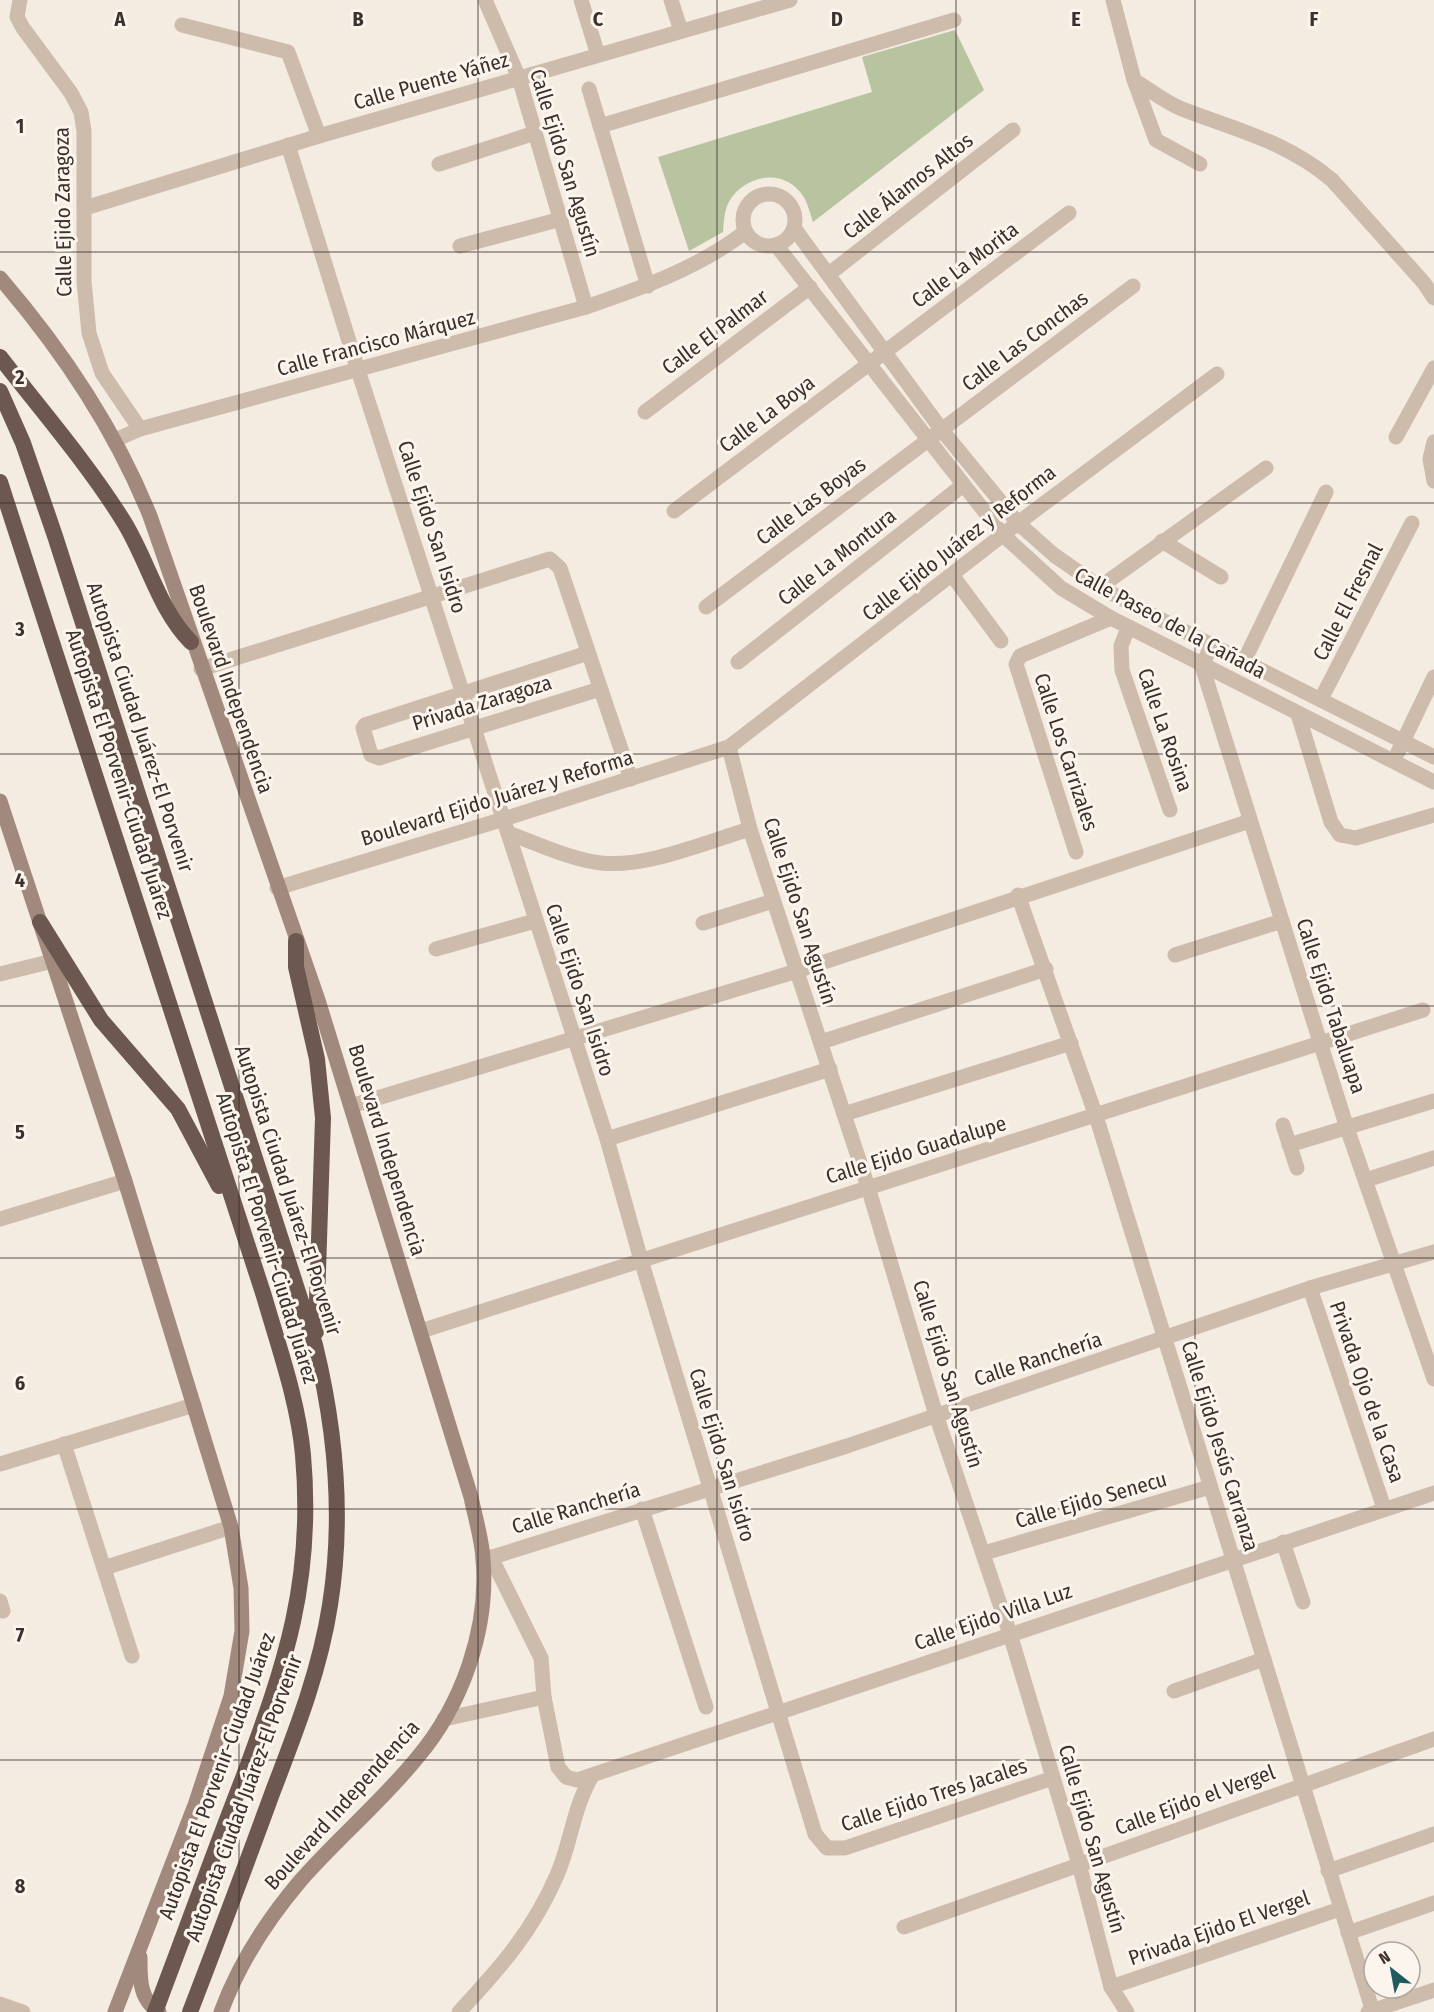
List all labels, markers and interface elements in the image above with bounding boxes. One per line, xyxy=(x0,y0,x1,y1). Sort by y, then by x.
text: A xyxy=(114,7,127,31)
text: B xyxy=(352,7,364,31)
text: C xyxy=(593,7,604,31)
text: D xyxy=(831,7,843,31)
text: E xyxy=(1071,7,1081,31)
text: F xyxy=(1310,7,1319,31)
street label: Calle Puente Yáñez xyxy=(350,46,512,116)
street label: Calle Ejido San Agustín xyxy=(524,66,606,260)
text: 1 xyxy=(16,114,24,138)
street label: Calle Ejido Zaragoza xyxy=(49,127,77,297)
street label: Calle Álamos Altos xyxy=(838,127,978,245)
street label: Calle La Morita xyxy=(907,216,1023,314)
street label: Calle El Palmar xyxy=(657,283,774,380)
street label: Calle Las Conchas xyxy=(957,285,1093,397)
street label: Calle Francisco Márquez xyxy=(274,304,478,382)
text: 2 xyxy=(14,365,25,389)
street label: Calle La Boya xyxy=(714,370,820,458)
street label: Calle Ejido San Isidro xyxy=(392,437,472,617)
street label: Calle Las Boyas xyxy=(751,451,871,551)
street label: Calle Ejido Juárez y Reforma xyxy=(857,459,1061,627)
street label: Calle La Montura xyxy=(773,503,901,611)
street label: Calle El Fresnal xyxy=(1307,539,1389,665)
street label: Calle Paseo de la Cañada xyxy=(1070,562,1270,684)
street label: Autopista Ciudad Juárez-El Porvenir xyxy=(81,579,199,876)
street label: Boulevard Independencia xyxy=(183,581,279,797)
text: 3 xyxy=(14,617,25,641)
street label: Autopista El Porvenir-Ciudad Juárez xyxy=(60,626,178,922)
street label: Calle La Rosina xyxy=(1132,665,1198,795)
street label: Privada Zaragoza xyxy=(409,669,555,737)
street label: Calle Los Carrizales xyxy=(1028,670,1104,834)
street label: Boulevard Ejido Juárez y Reforma xyxy=(358,744,636,852)
street label: Calle Ejido San Agustín xyxy=(757,814,843,1008)
text: 4 xyxy=(15,868,25,892)
street label: Calle Ejido San Isidro xyxy=(540,900,620,1080)
street label: Calle Ejido Tabaluapa xyxy=(1290,915,1372,1097)
street label: Boulevard Independencia xyxy=(342,1041,432,1259)
street label: Autopista Ciudad Juárez-El Porvenir xyxy=(229,1042,347,1339)
street label: Autopista El Porvenir-Ciudad Juárez xyxy=(210,1089,324,1387)
street label: Calle Ejido Guadalupe xyxy=(823,1110,1009,1190)
text: 5 xyxy=(15,1120,25,1144)
street label: Calle Ejido San Agustín xyxy=(907,1277,989,1471)
street label: Privada Ojo de la Casa xyxy=(1324,1298,1410,1486)
street label: Calle Ranchería xyxy=(971,1326,1105,1392)
street label: Calle Ejido Jesús Carranza xyxy=(1176,1338,1264,1554)
street label: Calle Ejido San Isidro xyxy=(683,1365,761,1545)
text: 6 xyxy=(15,1371,25,1395)
street label: Calle Ejido Senecu xyxy=(1012,1466,1170,1534)
street label: Calle Ranchería xyxy=(509,1476,643,1540)
street label: Calle Ejido Villa Luz xyxy=(911,1578,1075,1656)
text: 7 xyxy=(16,1623,25,1647)
street label: Autopista El Porvenir-Ciudad Juárez xyxy=(153,1629,281,1923)
street label: Autopista Ciudad Juárez-El Porvenir xyxy=(180,1650,308,1945)
street label: Boulevard Independencia xyxy=(259,1715,425,1895)
street label: Calle Ejido San Agustín xyxy=(1053,1742,1131,1936)
street label: Calle Ejido Tres Jacales xyxy=(838,1753,1030,1837)
street label: Calle Ejido el Vergel xyxy=(1111,1759,1279,1841)
text: 8 xyxy=(15,1874,26,1898)
street label: Privada Ejido El Vergel xyxy=(1125,1885,1313,1971)
north arrow xyxy=(1362,1940,1422,2000)
text: N xyxy=(1376,1947,1394,1968)

